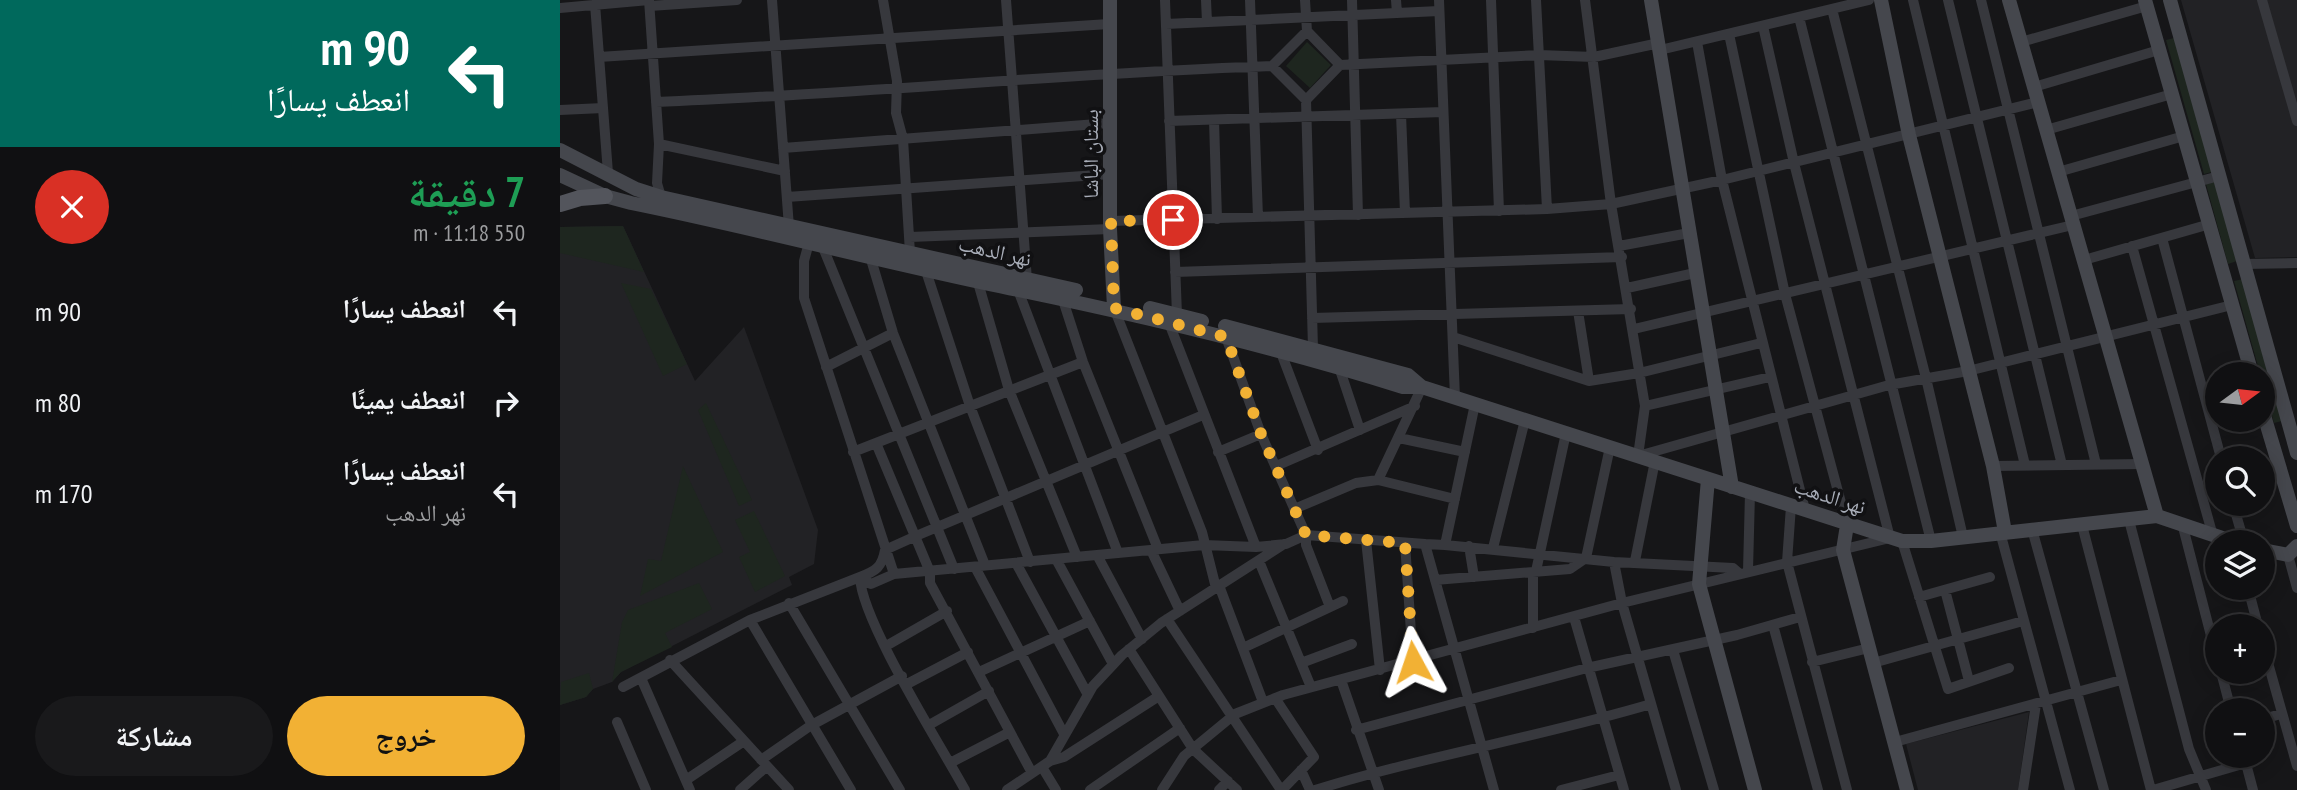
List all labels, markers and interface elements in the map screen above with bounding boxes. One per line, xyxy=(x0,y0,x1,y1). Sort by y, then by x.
text: 90 m xyxy=(321,15,410,79)
icon: left xyxy=(434,28,525,119)
text: انعطف يسارًا xyxy=(267,78,410,120)
street label: بستان الباشا xyxy=(1077,109,1104,199)
text: 7 دقيقة xyxy=(408,164,525,219)
button: close xyxy=(35,170,109,244)
pin xyxy=(1143,190,1203,250)
icon: arrive xyxy=(1154,201,1192,239)
text: 550 m · 11:18 xyxy=(413,218,525,247)
street label: نهر الدهب xyxy=(956,230,1034,272)
text: انعطف يسارًا xyxy=(343,292,466,325)
icon: left xyxy=(487,293,525,331)
text: 90 m xyxy=(35,295,81,328)
north arrow xyxy=(2205,362,2275,432)
map controls xyxy=(2205,362,2275,768)
text: انعطف يمينًا xyxy=(350,383,466,416)
icon: right xyxy=(487,384,525,422)
text: 80 m xyxy=(35,386,81,419)
button: search xyxy=(2205,446,2275,516)
text: انعطف يسارًا xyxy=(343,454,466,487)
street label: نهر الدهب xyxy=(1791,472,1869,520)
icon: left xyxy=(487,475,525,513)
text: 170 m xyxy=(35,477,93,510)
text: نهر الدهب xyxy=(385,498,466,527)
button: layers xyxy=(2205,530,2275,600)
button: + xyxy=(2205,614,2275,684)
position arrow xyxy=(1376,625,1450,699)
button: مشاركة xyxy=(35,696,273,776)
button: خروج xyxy=(287,696,525,776)
button: − xyxy=(2205,698,2275,768)

